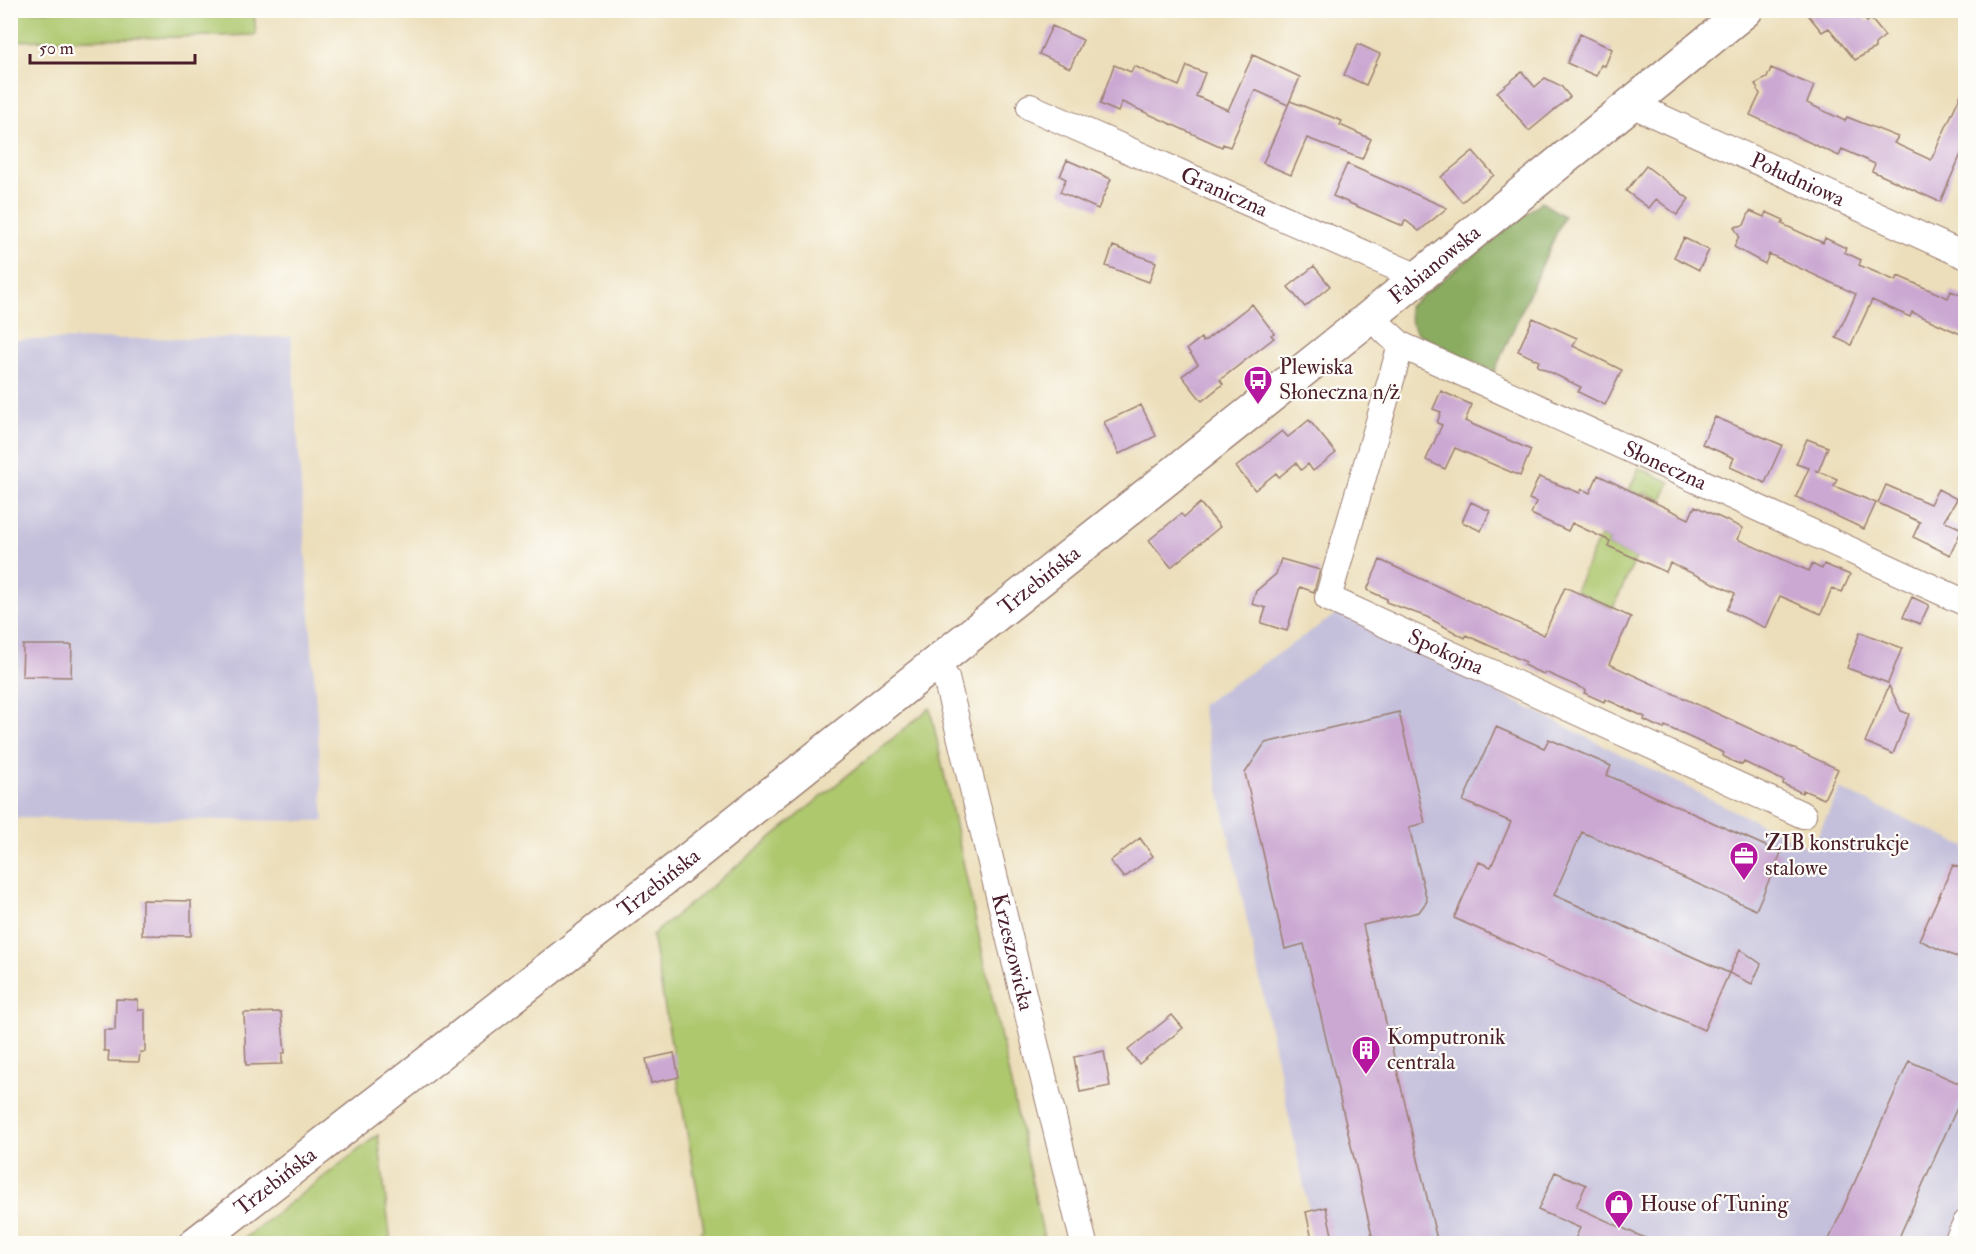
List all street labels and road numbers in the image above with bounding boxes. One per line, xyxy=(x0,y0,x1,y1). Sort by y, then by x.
street label: Południowa xyxy=(1746,146,1850,214)
street label: Graniczna xyxy=(1176,161,1273,224)
street label: Fabianowska xyxy=(1383,218,1487,310)
street label: Słoneczna xyxy=(1619,434,1712,497)
street label: Trzebińska xyxy=(993,539,1087,621)
street label: Spokojna xyxy=(1404,623,1489,682)
street label: Trzebińska xyxy=(612,841,707,924)
street label: Krzeszowicka xyxy=(985,890,1041,1014)
street label: Trzebińska xyxy=(229,1140,323,1222)

